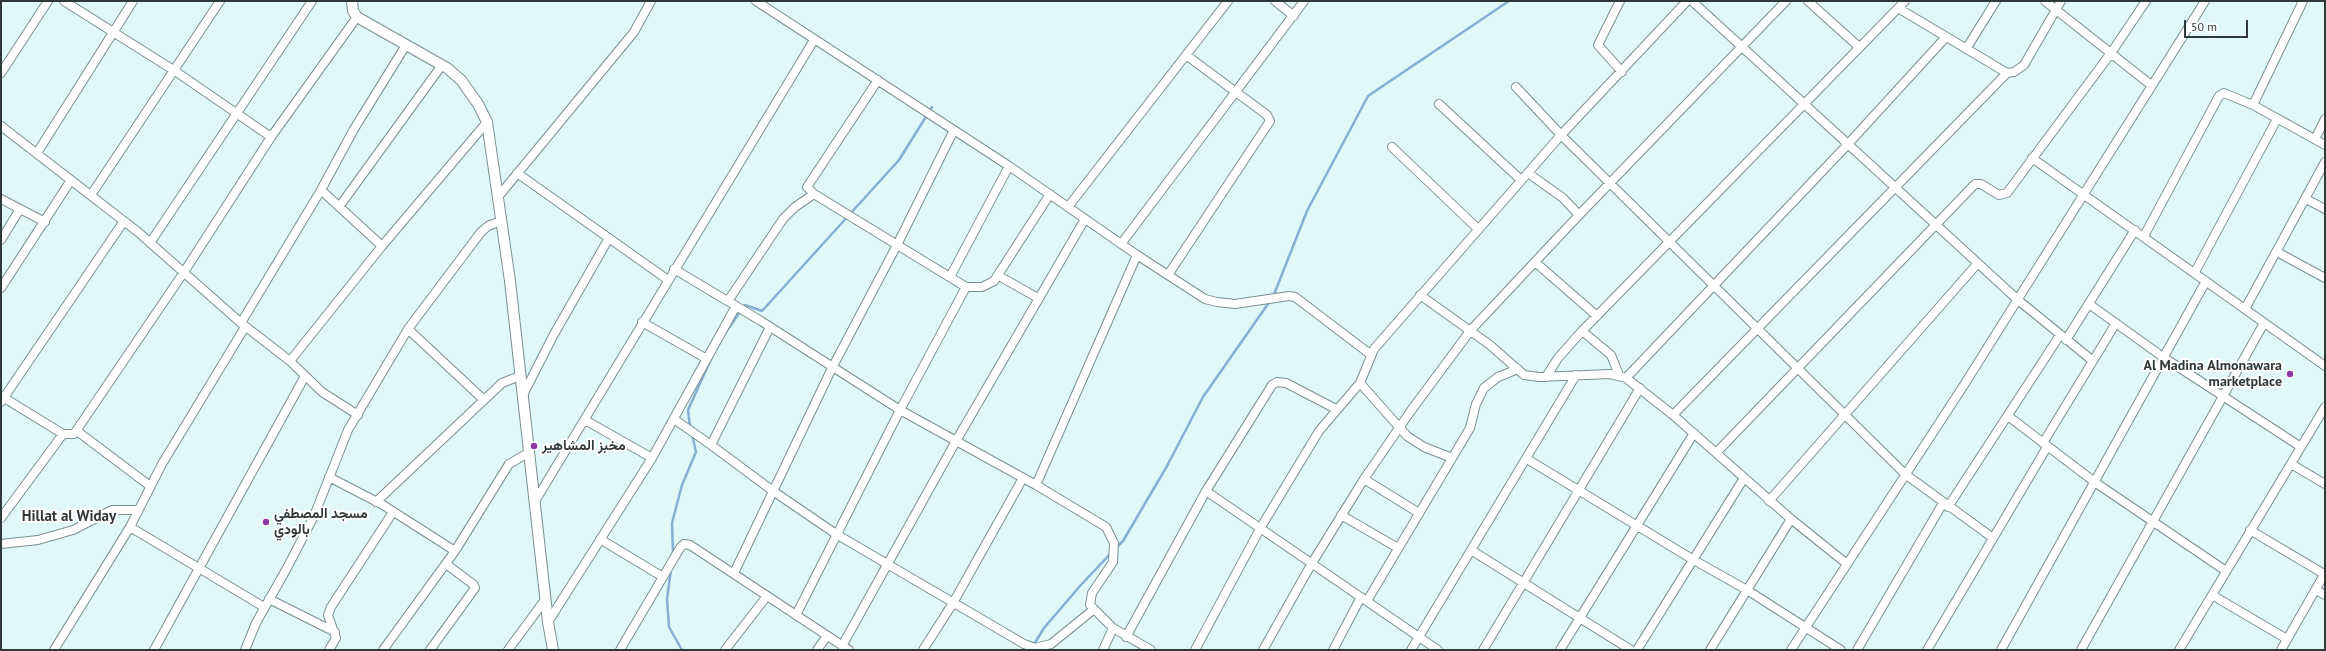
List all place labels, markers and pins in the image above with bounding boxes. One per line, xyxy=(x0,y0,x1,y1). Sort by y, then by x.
place label: Al Madina Almonawara marketplace xyxy=(2143,358,2282,390)
marker: Al Madina Almonawara marketplace xyxy=(2285,369,2295,379)
place label: مخبز المشاهير xyxy=(542,438,626,454)
marker: مخبز المشاهير xyxy=(529,441,539,451)
place label: مسجد المصطفي بالودي xyxy=(274,506,368,538)
marker: مسجد المصطفي بالودي xyxy=(261,517,271,527)

